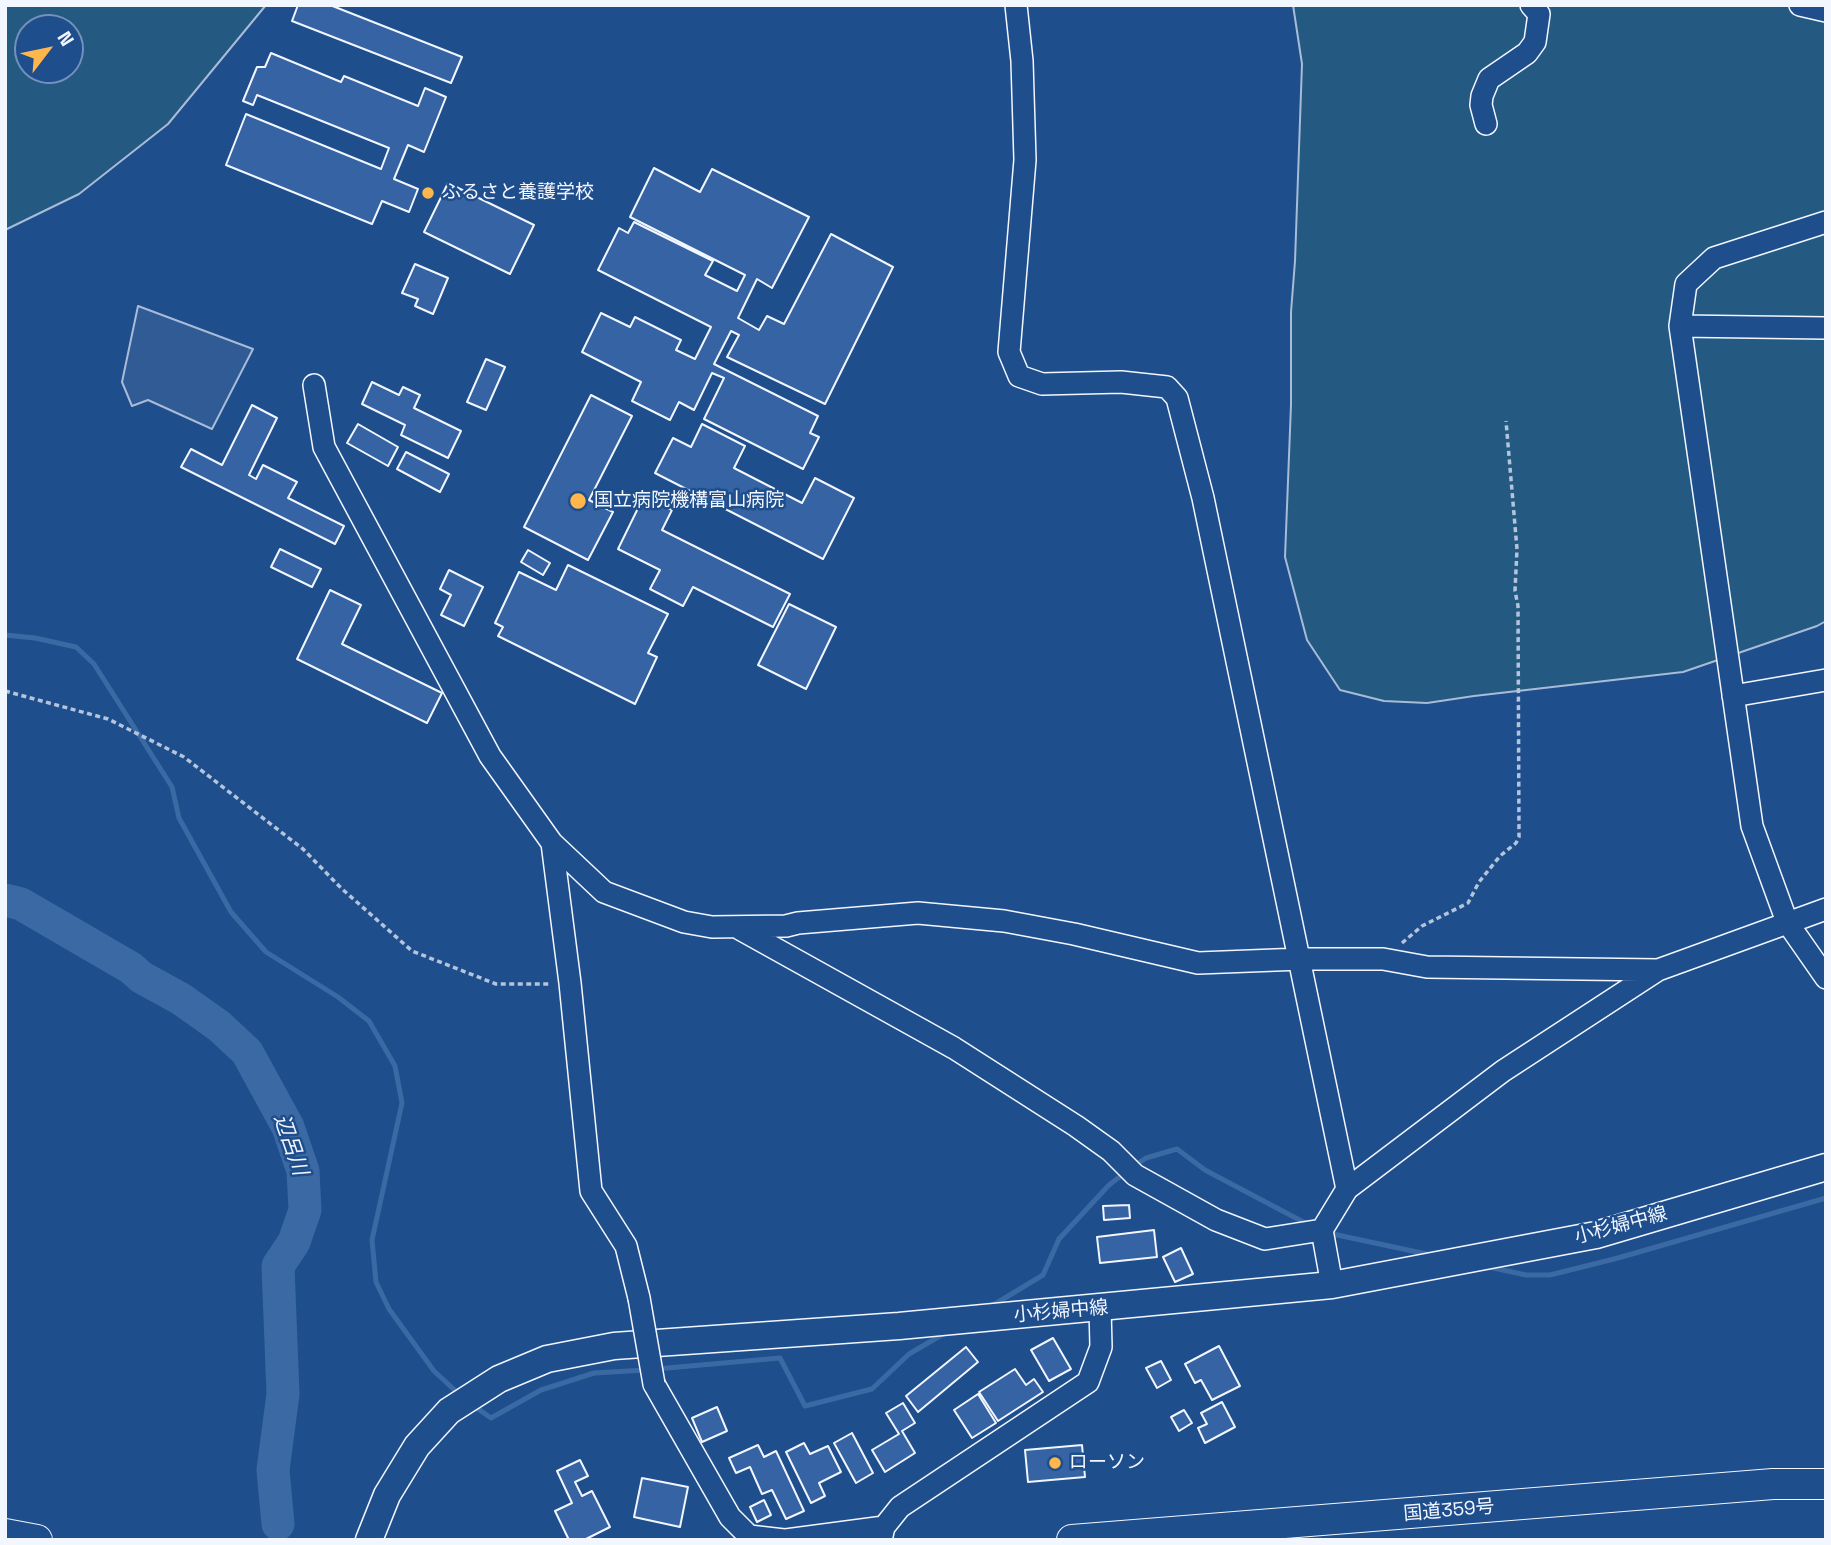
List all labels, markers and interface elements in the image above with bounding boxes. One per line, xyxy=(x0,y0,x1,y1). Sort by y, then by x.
north arrow xyxy=(14,14,84,84)
text: N xyxy=(52,27,80,51)
place label: ふるさと養護学校 xyxy=(442,182,594,204)
marker: ふるさと養護学校 xyxy=(420,185,436,201)
place label: 国立病院機構富山病院 xyxy=(594,490,784,512)
marker: 国立病院機構富山病院 xyxy=(568,491,588,511)
water label: 辺呂川 xyxy=(268,1111,312,1179)
street label: 小杉婦中線 xyxy=(1572,1203,1670,1249)
street label: 小杉婦中線 xyxy=(1013,1297,1109,1327)
place label: ローソン xyxy=(1069,1452,1145,1474)
marker: ローソン xyxy=(1047,1455,1063,1471)
street label: 国道359号 xyxy=(1402,1496,1496,1526)

